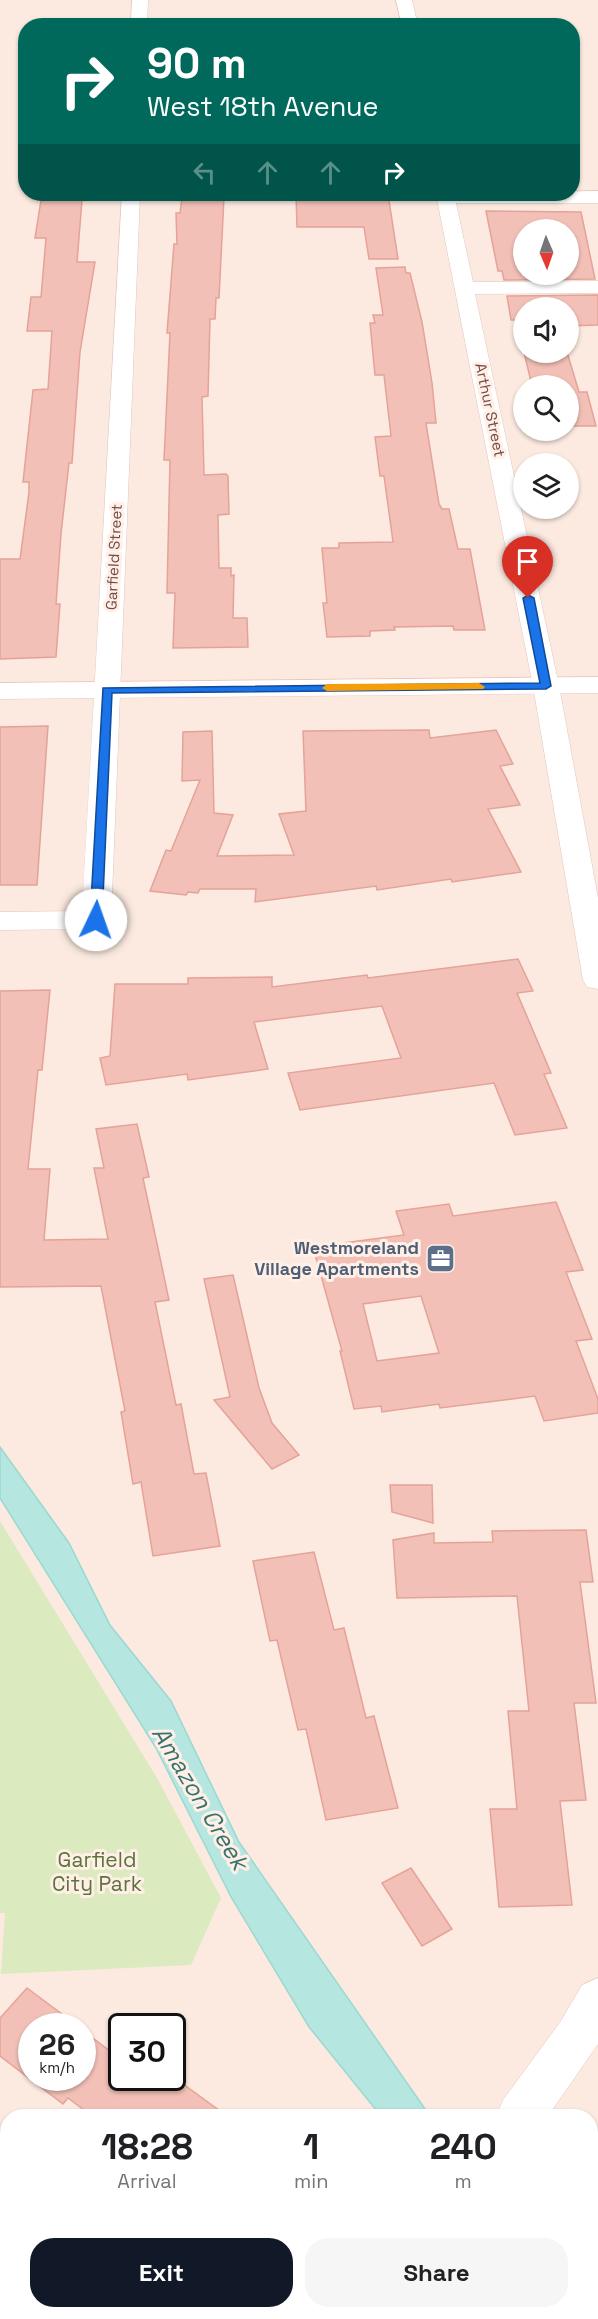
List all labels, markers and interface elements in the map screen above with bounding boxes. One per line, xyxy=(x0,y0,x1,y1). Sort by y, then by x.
text: 90 m xyxy=(147,37,247,90)
icon: right xyxy=(48,42,126,120)
text: West 18th Avenue xyxy=(147,89,379,124)
icon: left xyxy=(188,156,221,189)
icon: ahead xyxy=(251,156,284,189)
icon: ahead xyxy=(314,156,347,189)
icon: right xyxy=(377,156,410,189)
north arrow xyxy=(513,219,579,285)
map controls xyxy=(513,219,579,519)
button: sound xyxy=(513,297,579,363)
street label: Arthur Street xyxy=(471,361,510,459)
button: search xyxy=(513,375,579,441)
button: layers xyxy=(513,453,579,519)
street label: Garfield Street xyxy=(101,503,126,610)
pin xyxy=(502,536,553,598)
icon: arrive xyxy=(511,545,544,578)
position arrow xyxy=(64,888,128,952)
place label: Westmoreland Village Apartments xyxy=(254,1236,419,1280)
office icon: Westmoreland Village Apartments xyxy=(424,1242,456,1274)
water label: Amazon Creek xyxy=(145,1720,257,1878)
park label: Garfield City Park xyxy=(52,1846,142,1897)
speed limit sign: 30 xyxy=(108,2013,186,2091)
text: 26 xyxy=(39,2025,75,2064)
text: km/h xyxy=(39,2058,75,2077)
text: 18:28 xyxy=(101,2124,193,2170)
text: 1 xyxy=(303,2124,319,2170)
text: 240 xyxy=(430,2124,497,2170)
text: Arrival xyxy=(117,2168,177,2194)
text: min xyxy=(294,2168,328,2194)
text: m xyxy=(455,2168,472,2194)
button: Exit xyxy=(30,2238,293,2307)
button: Share xyxy=(305,2238,568,2307)

